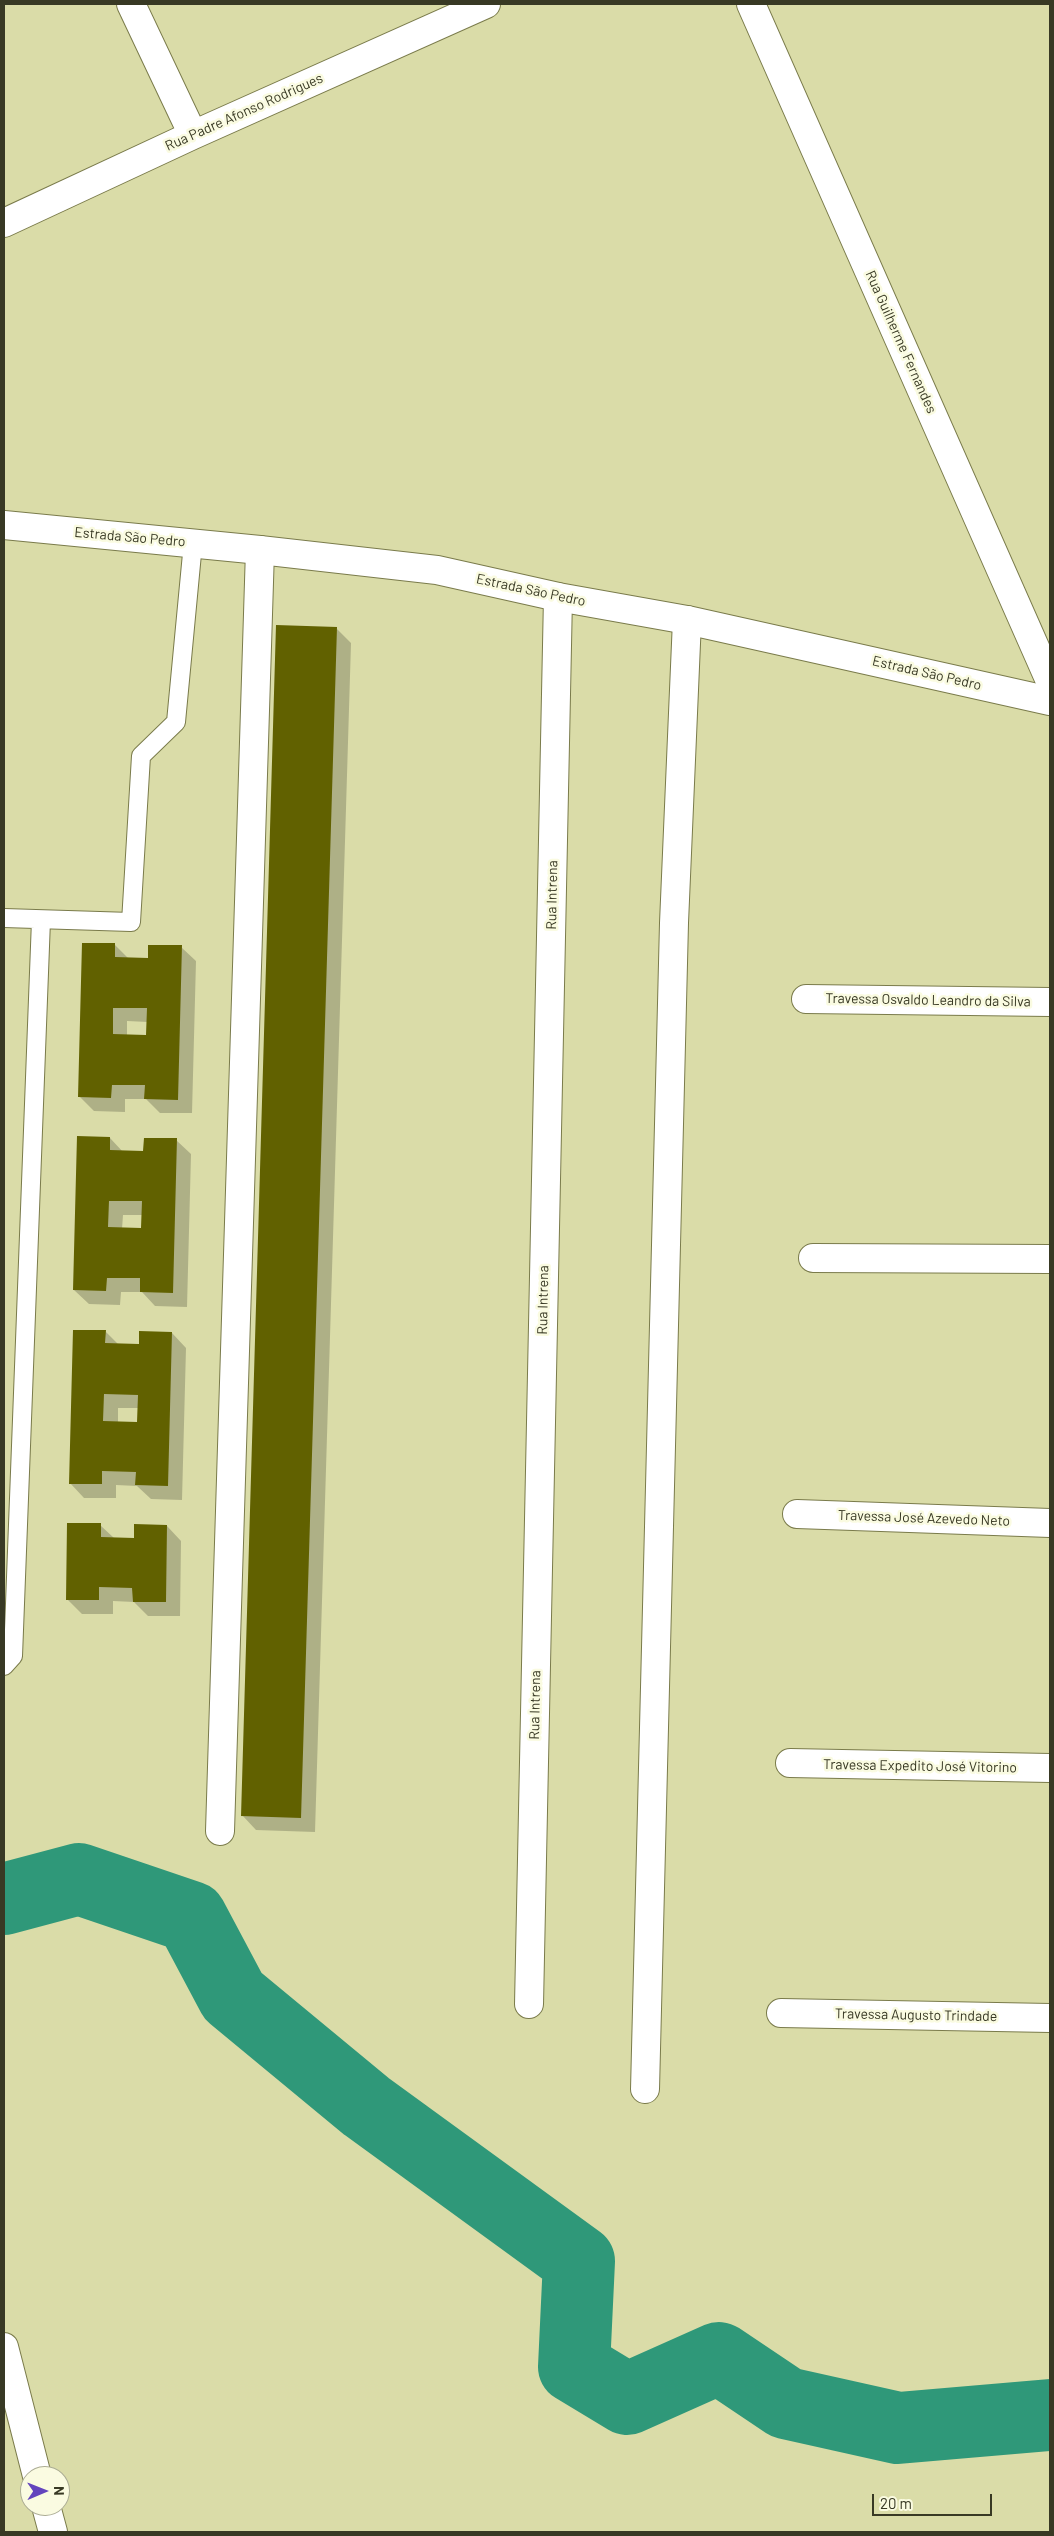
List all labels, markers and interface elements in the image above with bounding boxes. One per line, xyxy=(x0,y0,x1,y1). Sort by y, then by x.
street label: Rua Padre Afonso Rodrigues xyxy=(163,70,325,154)
street label: Rua Guilherme Fernandes xyxy=(862,268,940,416)
street label: Estrada São Pedro xyxy=(74,524,186,550)
street label: Estrada São Pedro xyxy=(475,570,587,610)
street label: Estrada São Pedro xyxy=(871,652,983,694)
street label: Rua Intrena xyxy=(543,860,561,930)
street label: Travessa Osvaldo Leandro da Silva xyxy=(825,990,1031,1010)
street label: Rua Intrena xyxy=(534,1265,552,1335)
street label: Travessa José Azevedo Neto xyxy=(838,1507,1010,1529)
street label: Rua Intrena xyxy=(526,1670,544,1740)
street label: Travessa Expedito José Vitorino xyxy=(823,1756,1017,1776)
street label: Travessa Augusto Trindade xyxy=(835,2005,997,2025)
north arrow xyxy=(20,2466,70,2516)
scale bar xyxy=(874,2484,994,2516)
text: N xyxy=(51,2486,68,2496)
text: 20 m xyxy=(880,2494,912,2512)

